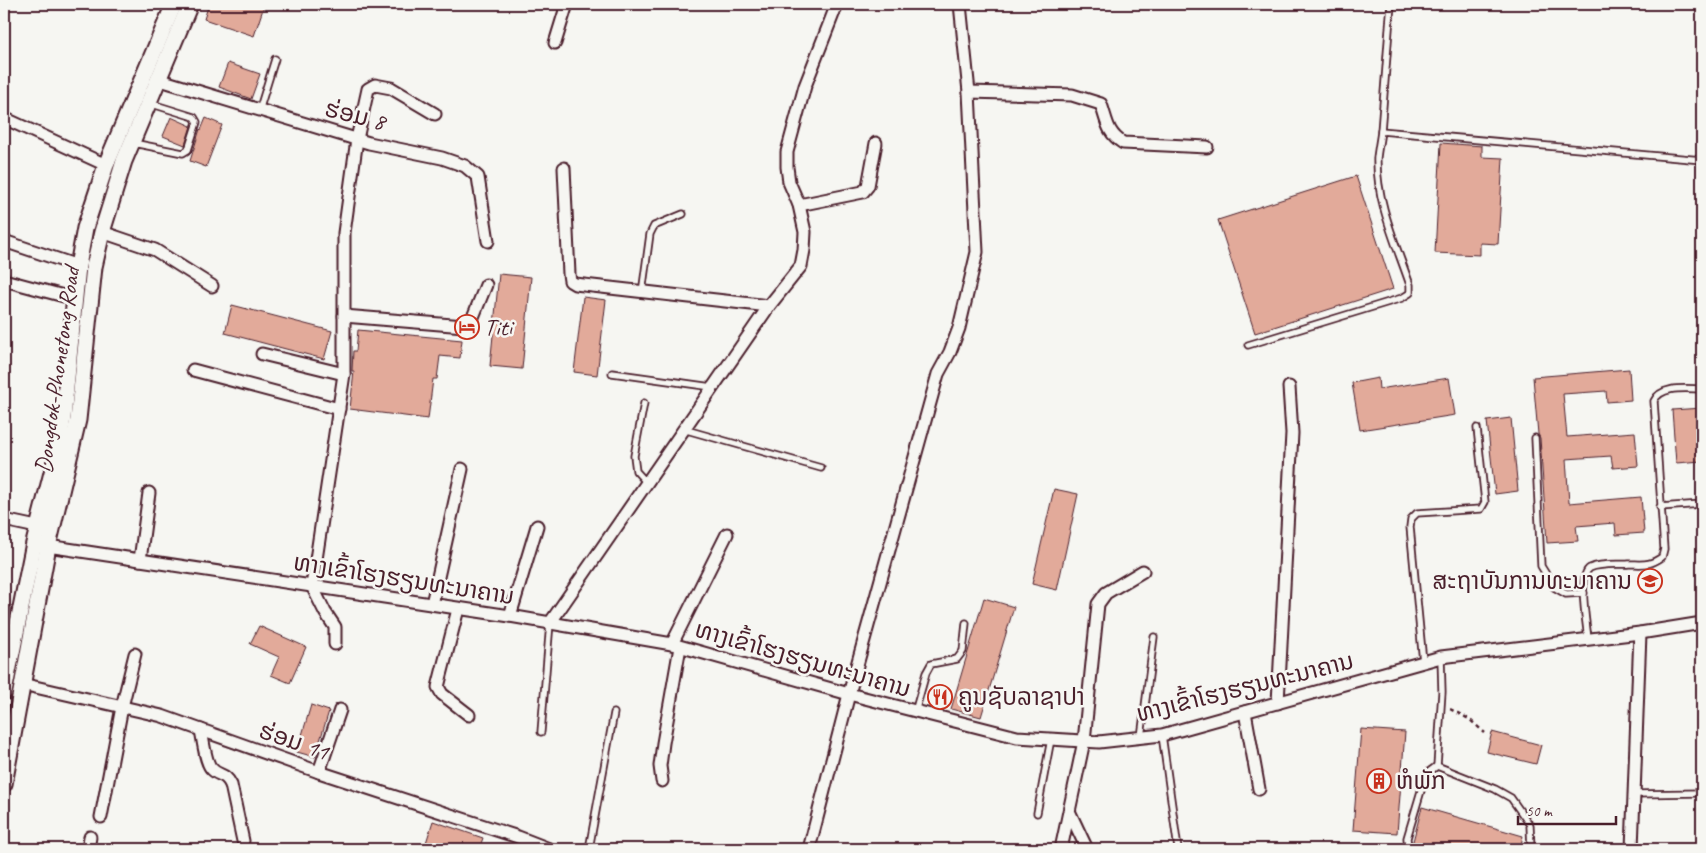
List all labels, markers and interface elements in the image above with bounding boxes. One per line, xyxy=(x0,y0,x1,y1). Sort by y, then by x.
street label: ຮ່ອມ 8 xyxy=(322,93,390,137)
street label: Dongdok-Phonetong Road xyxy=(28,262,87,475)
place label: Titi xyxy=(484,312,514,342)
hotel icon: Titi xyxy=(454,314,480,340)
street label: ທາງເຂົ້າໂຮງຮຽນທະນາຄານ xyxy=(291,544,517,611)
place label: ສະຖາບັນການທະນາຄານ xyxy=(1432,566,1632,596)
school or university icon: ສະຖາບັນການທະນາຄານ xyxy=(1637,568,1663,594)
street label: ທາງເຂົ້າໂຮງຮຽນທະນາຄານ xyxy=(692,611,915,704)
street label: ທາງເຂົ້າໂຮງຮຽນທະນາຄານ xyxy=(1133,643,1357,729)
place label: ຄູນຊັບລາຊາປາ xyxy=(958,682,1085,712)
restaurant icon: ຄູນຊັບລາຊາປາ xyxy=(927,684,953,710)
street label: ຮ່ອມ 11 xyxy=(255,715,334,767)
place label: ຫໍພັກ xyxy=(1396,766,1446,796)
building icon: ຫໍພັກ xyxy=(1366,768,1392,794)
scale bar xyxy=(1518,793,1616,825)
text: 50 m xyxy=(1526,802,1553,821)

